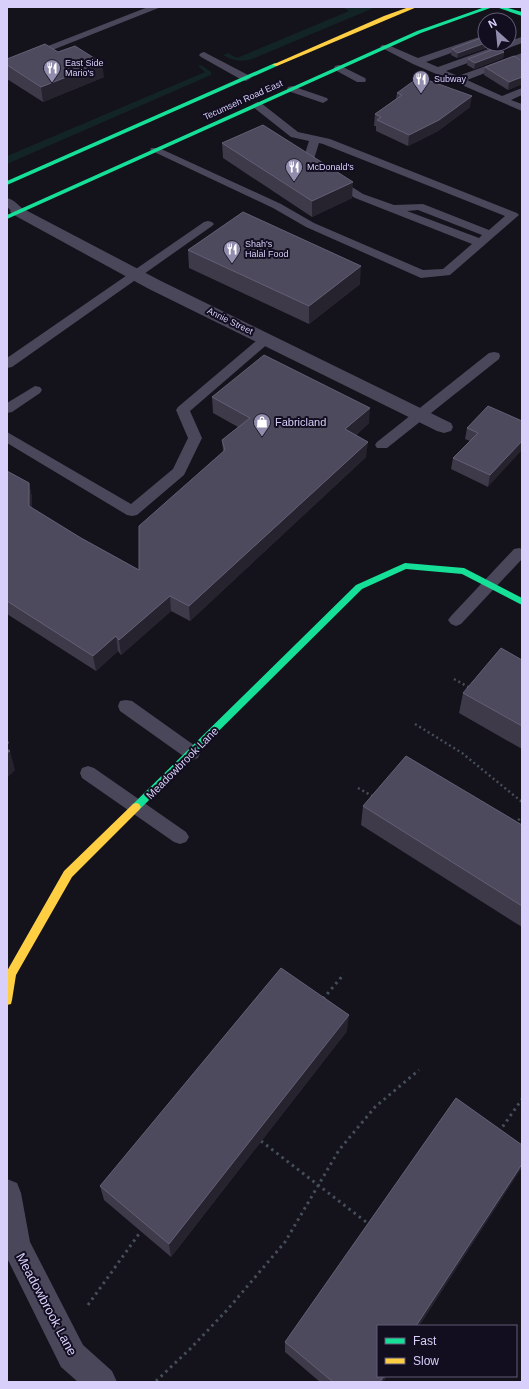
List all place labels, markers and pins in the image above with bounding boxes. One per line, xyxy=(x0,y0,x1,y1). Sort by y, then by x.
restaurant icon: East Side Mario's xyxy=(42,58,62,83)
place label: East Side Mario's xyxy=(65,58,104,78)
restaurant icon: Subway xyxy=(411,69,431,94)
place label: Subway xyxy=(434,74,467,84)
restaurant icon: McDonald's xyxy=(284,157,304,182)
place label: McDonald's xyxy=(307,162,354,172)
restaurant icon: Shah's Halal Food xyxy=(222,239,242,264)
place label: Shah's Halal Food xyxy=(245,239,289,259)
shop icon: Fabricland xyxy=(252,412,272,437)
place label: Fabricland xyxy=(275,416,326,428)

